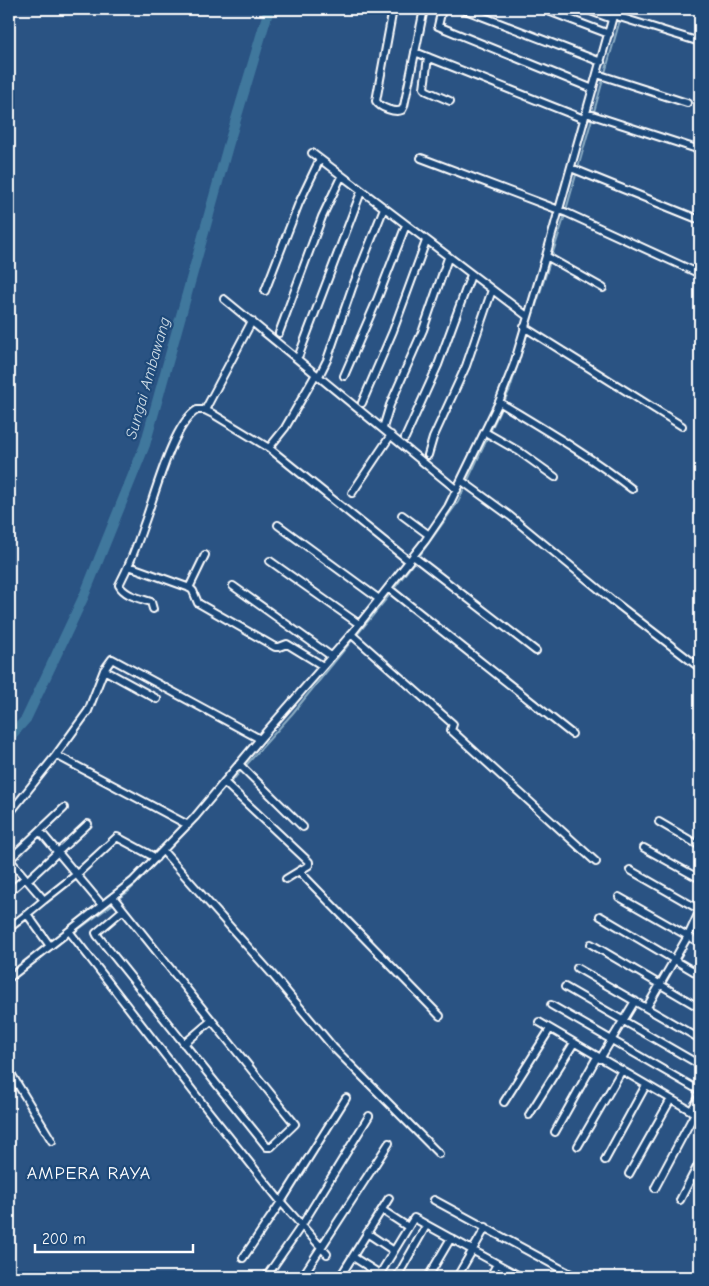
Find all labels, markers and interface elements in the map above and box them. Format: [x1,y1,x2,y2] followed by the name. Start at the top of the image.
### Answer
[122,315,174,441] water label: Sungai Ambawang
[27,1163,151,1184] district label: AMPERA RAYA
[35,1221,192,1253] scale bar
[42,1230,86,1248] text: 200 m

